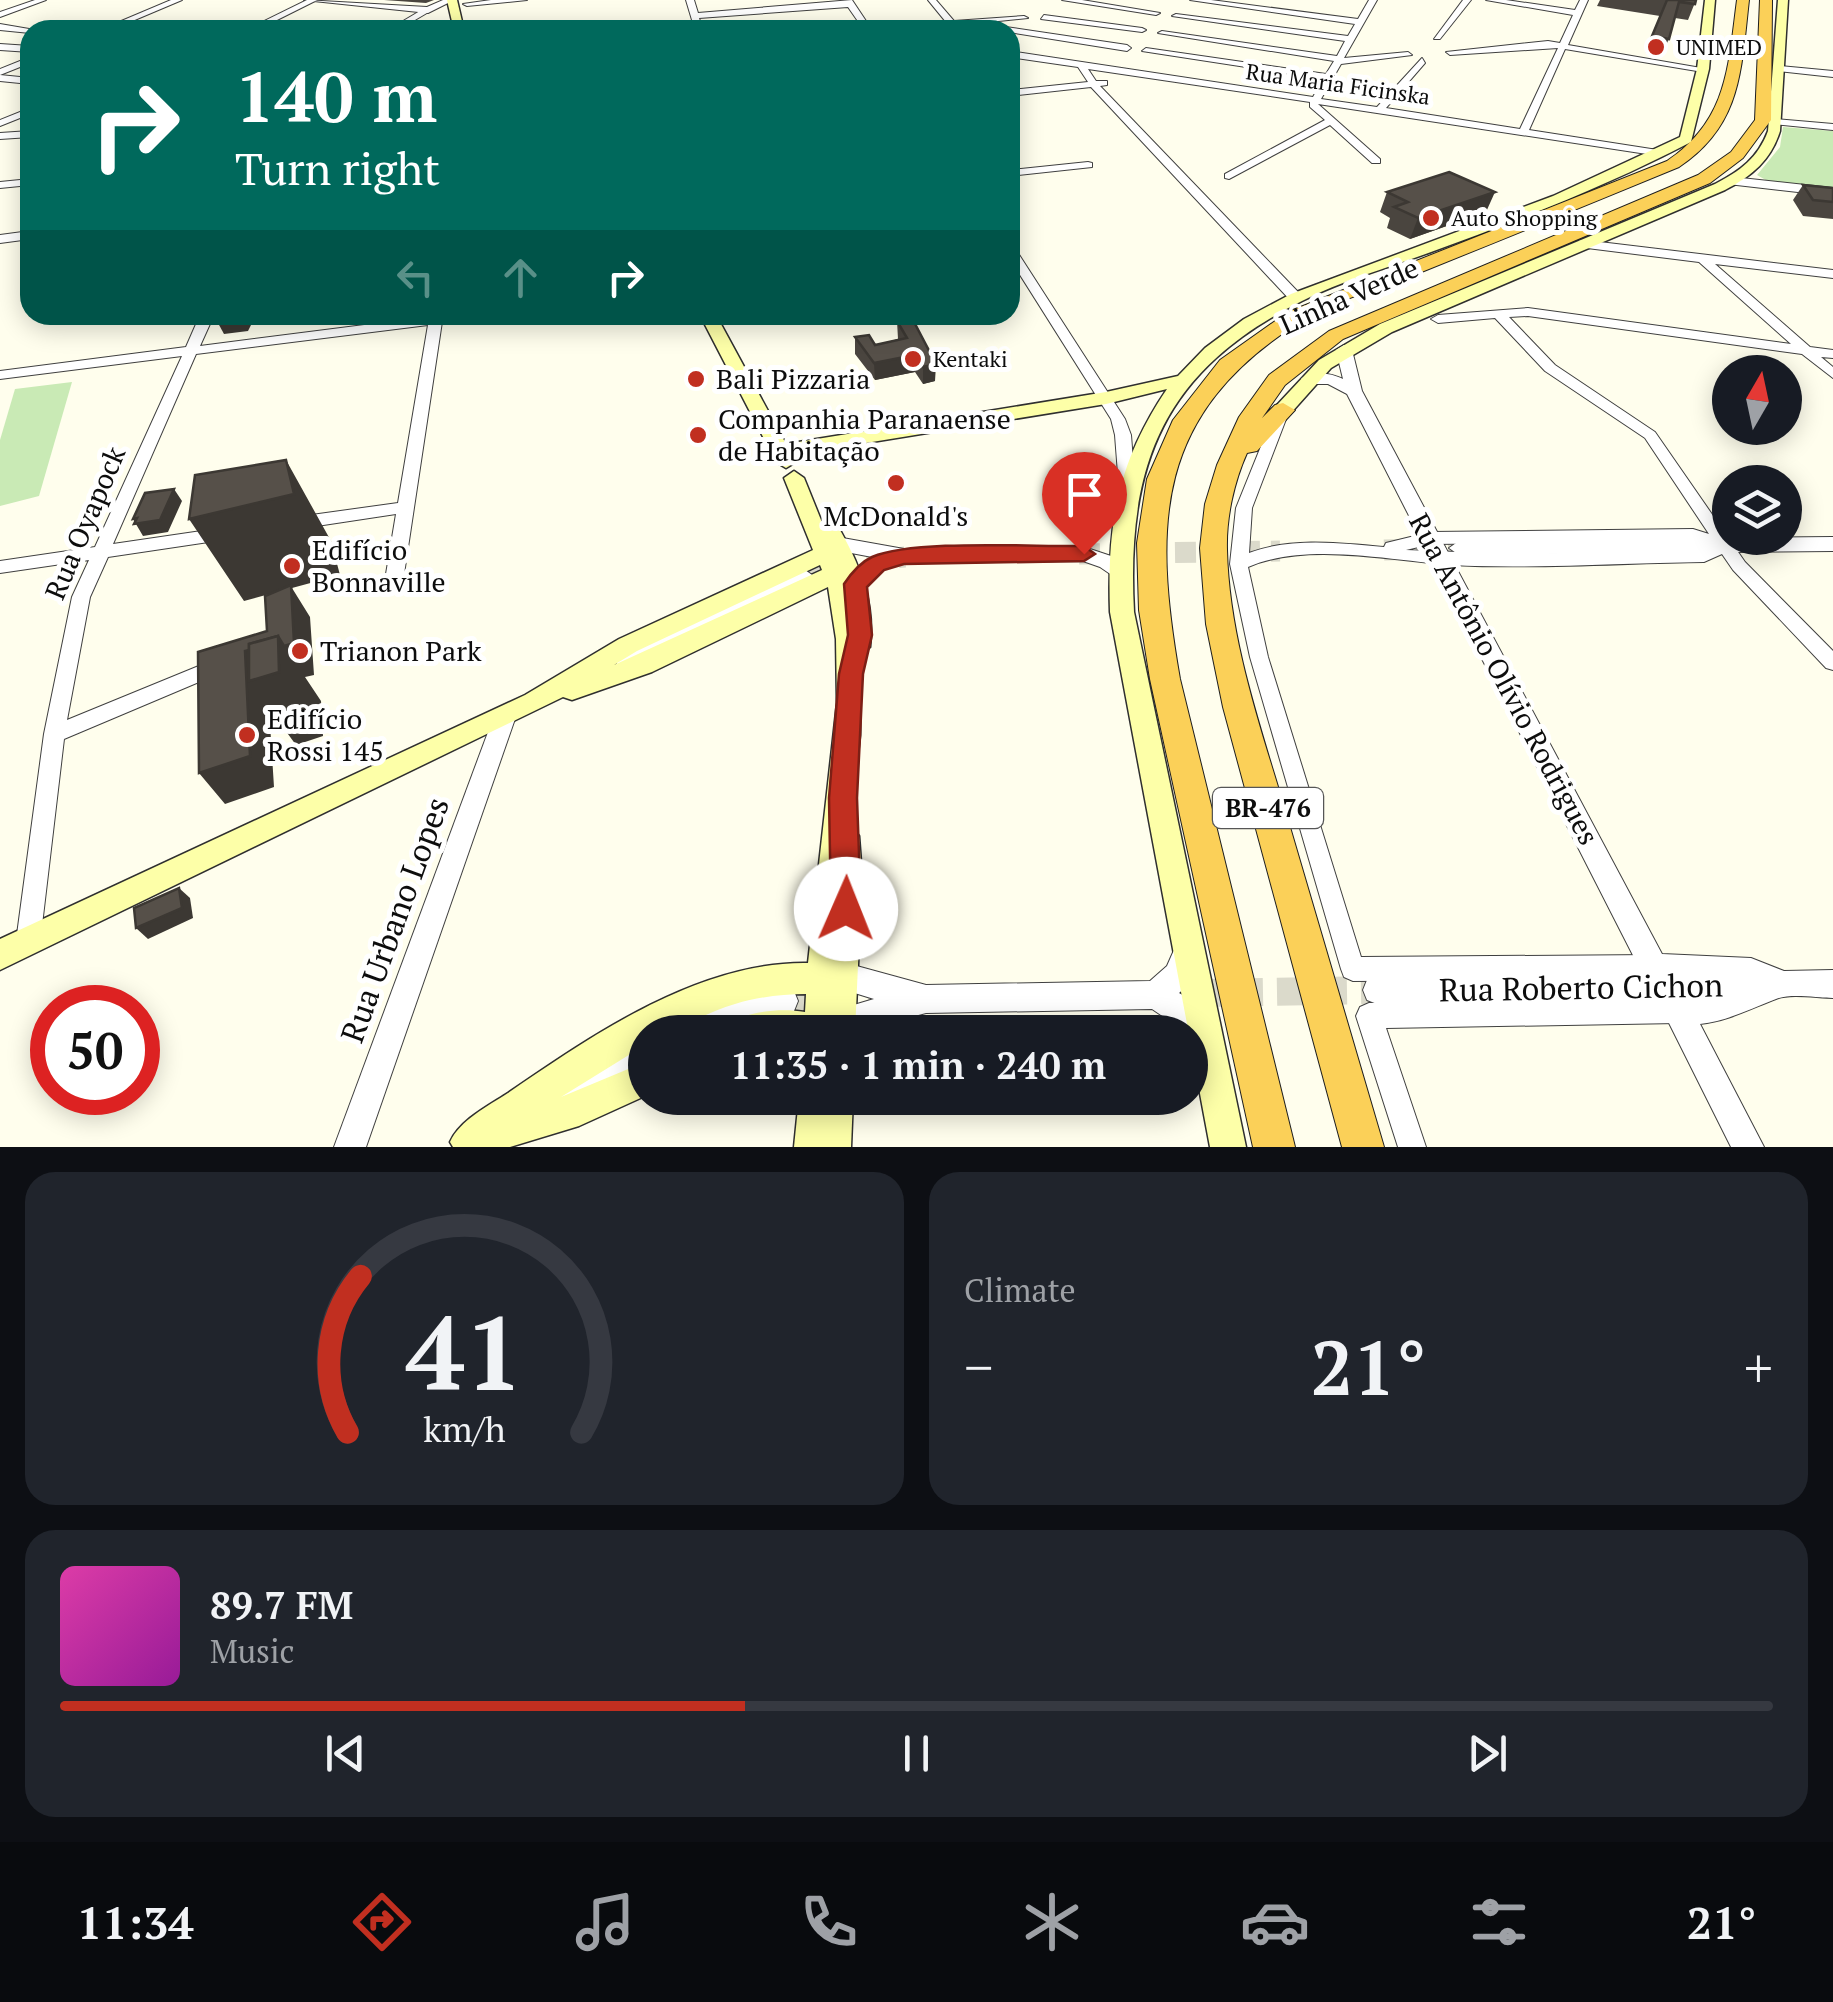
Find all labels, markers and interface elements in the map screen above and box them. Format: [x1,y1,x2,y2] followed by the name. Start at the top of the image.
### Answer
[1676,32,1762,61] place label: UNIMED
[1645,36,1667,58] marker: UNIMED
[235,49,437,142] text: 140 m
[1244,56,1432,111] street label: Rua Maria Ficinska
[70,60,200,190] icon: right
[235,138,440,198] text: Turn right
[1451,203,1598,232] place label: Auto Shopping
[1420,207,1442,229] marker: Auto Shopping
[1274,249,1424,343] street label: Linha Verde
[388,250,443,305] icon: left
[493,250,548,305] icon: ahead
[598,250,653,305] icon: right
[933,344,1008,373] place label: Kentaki
[902,348,924,370] marker: Kentaki
[1712,355,1802,445] north arrow
[1712,355,1802,555] map controls
[716,360,870,397] place label: Bali Pizzaria
[685,368,707,390] marker: Bali Pizzaria
[718,400,1011,469] place label: Companhia Paranaense de Habitação
[687,424,709,446] marker: Companhia Paranaense de Habitação
[36,440,134,605] street label: Rua Oyapock
[1042,452,1127,555] pin
[1712,465,1802,555] button: layers
[1057,467,1112,522] icon: arrive
[885,472,907,494] marker: McDonald's
[824,497,968,534] place label: McDonald's
[1401,507,1608,851] street label: Rua Antônio Olívio Rodrigues
[312,531,446,600] place label: Edifício Bonnaville
[281,555,303,577] marker: Edifício Bonnaville
[320,632,482,669] place label: Trianon Park
[289,640,311,662] marker: Trianon Park
[267,700,384,769] place label: Edifício Rossi 145
[236,724,258,746] marker: Edifício Rossi 145
[1213,788,1323,828] road number: BR-476
[330,791,458,1048] street label: Rua Urbano Lopes
[794,857,898,961] position arrow
[1439,964,1723,1010] street label: Rua Roberto Cichon
[30,985,160,1115] speed limit sign: 50
[730,1040,1106,1090] text: 11:35 · 1 min · 240 m
[964,1269,1076,1311] text: Climate
[406,1282,523,1420] text: 41
[1311,1317,1426,1416] text: 21°
[964,1330,993,1403] text: −
[1744,1330,1773,1403] text: +
[423,1405,506,1452] text: km/h
[210,1580,353,1630] text: 89.7 FM
[210,1630,295,1672] text: Music
[318,1726,373,1781] icon: previous
[889,1726,944,1781] icon: pause
[1460,1726,1515,1781] icon: next
[347,1887,417,1957] icon: directions
[570,1887,640,1957] icon: music
[794,1887,864,1957] icon: phone
[1017,1887,1087,1957] icon: climate
[1240,1887,1310,1957] icon: car
[1464,1887,1534,1957] icon: filters
[77,1892,194,1952] text: 11:34
[1687,1892,1756,1952] text: 21°

